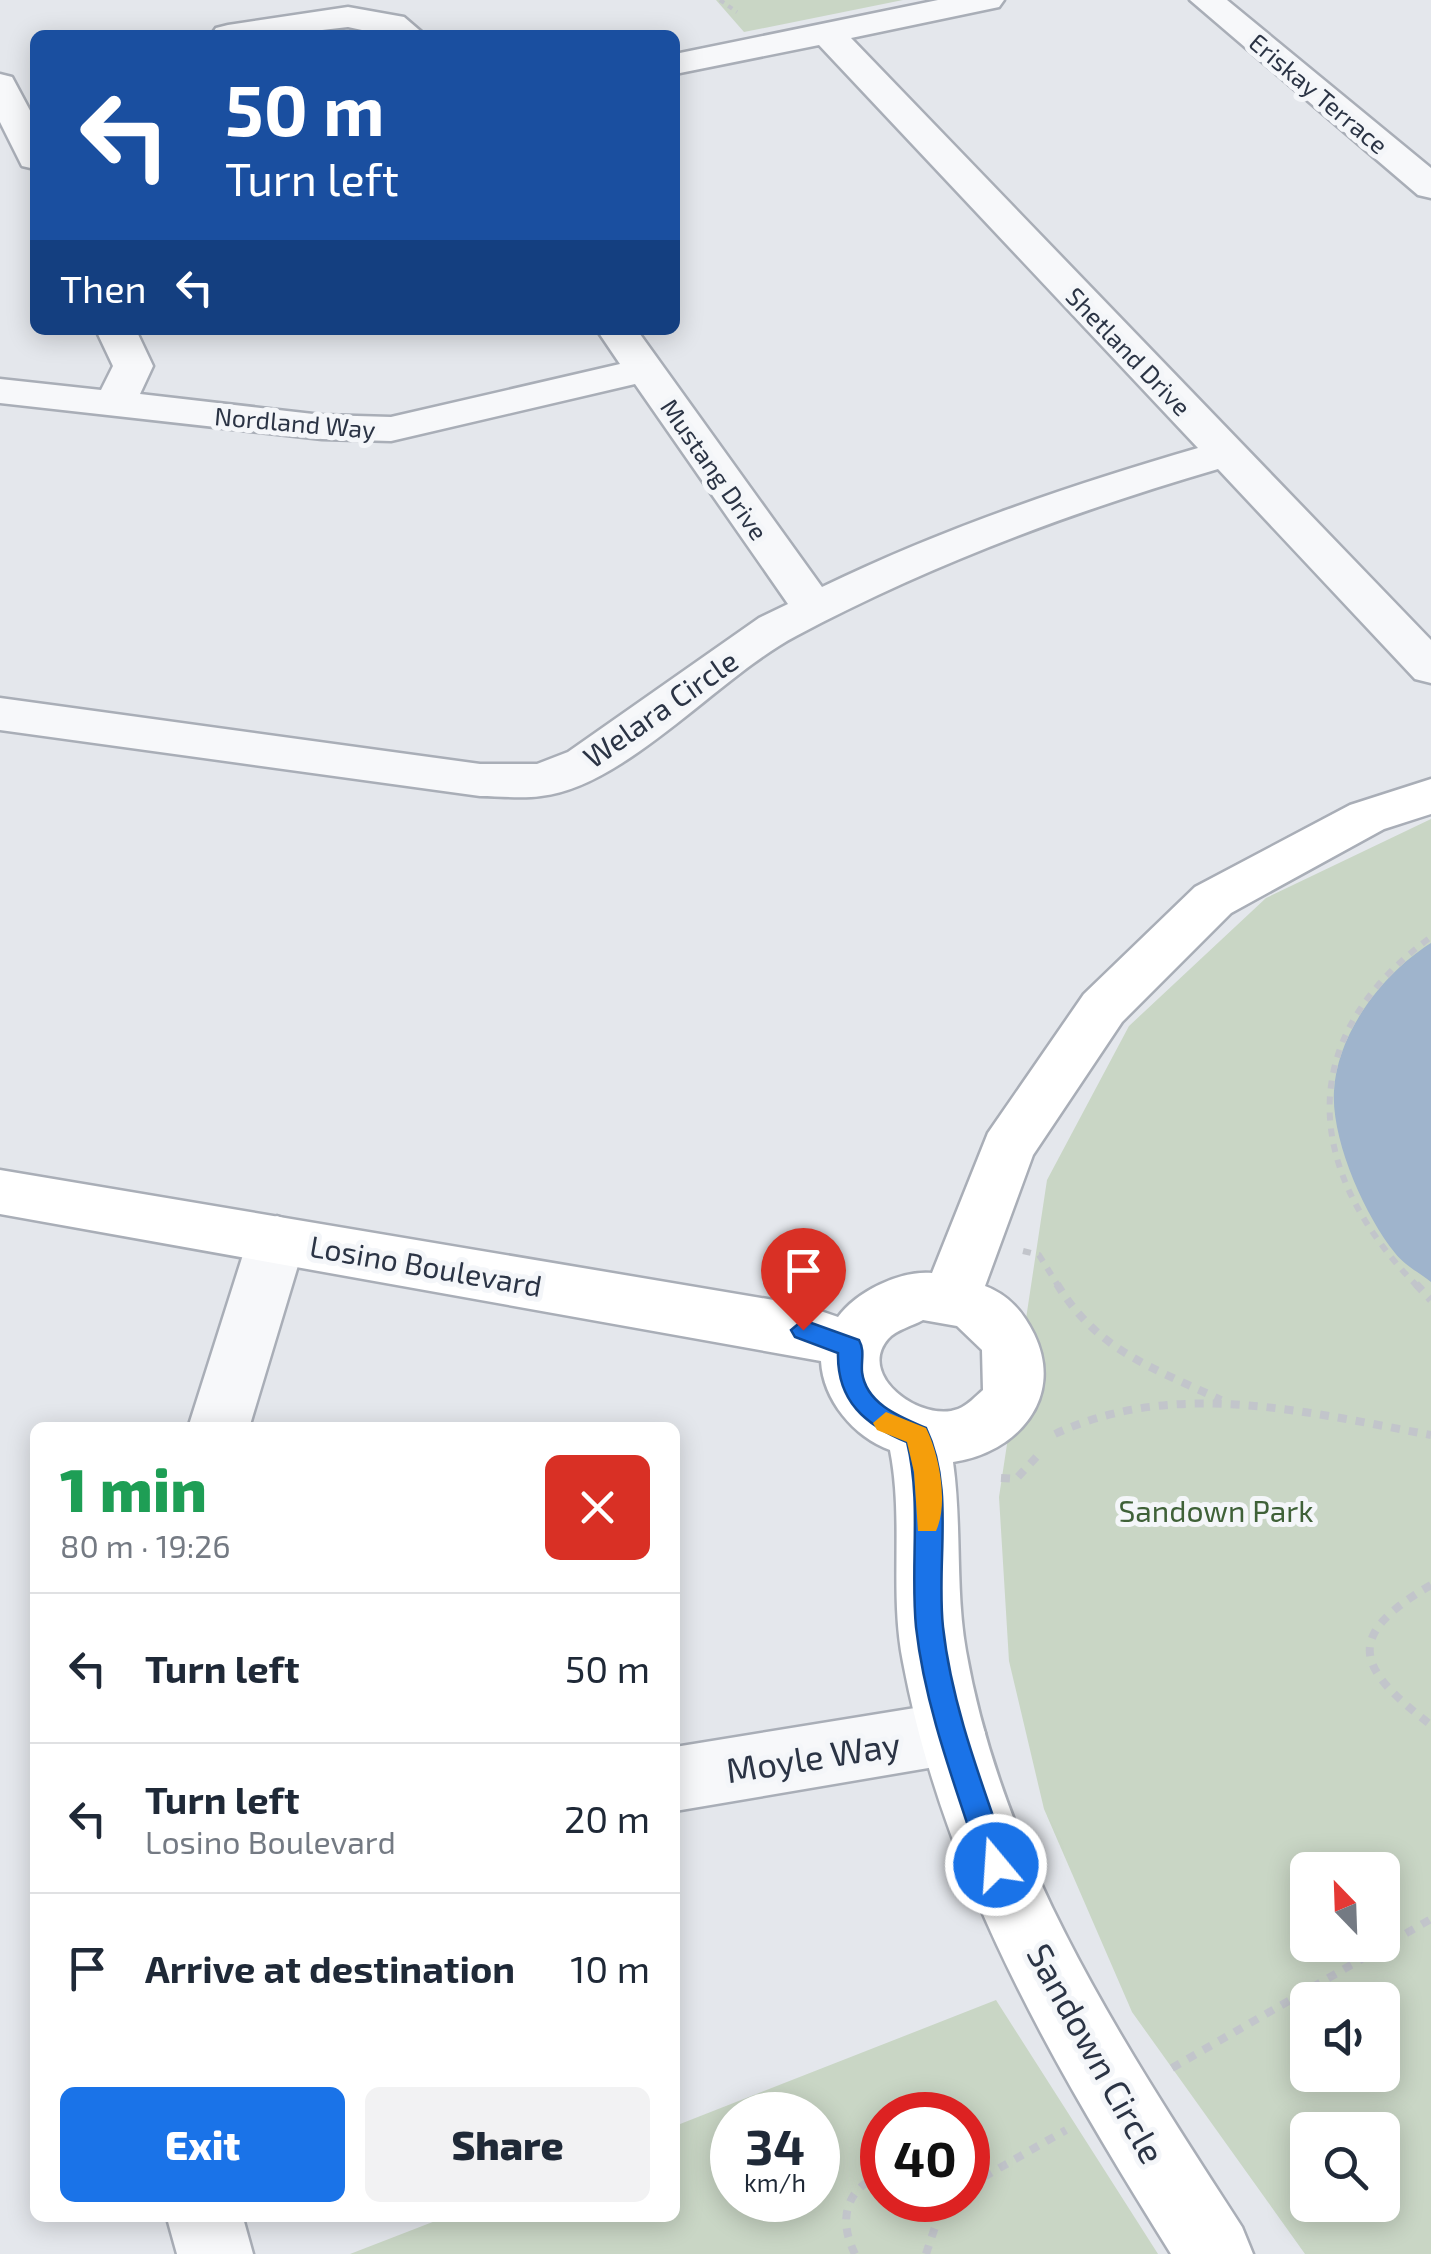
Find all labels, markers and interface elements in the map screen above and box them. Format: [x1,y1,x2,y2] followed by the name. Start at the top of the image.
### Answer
[1244,26,1394,160] street label: Eriskay Terrace
[225,66,385,150] text: 50 m
[60,70,190,200] icon: left
[225,151,399,205] text: Turn left
[167,260,222,315] icon: left
[60,265,147,311] text: Then
[1060,281,1198,421] street label: Shetland Drive
[655,393,775,545] street label: Mustang Drive
[213,400,377,444] street label: Nordland Way
[576,642,744,774] street label: Welara Circle
[307,1227,545,1303] street label: Losino Boulevard
[761,1228,846,1331] pin
[776,1243,831,1298] icon: arrive
[60,1452,207,1524] text: 1 min
[545,1455,650,1560] button: close
[1118,1492,1314,1528] park label: Sandown Park
[60,1526,231,1564] text: 80 m · 19:26
[60,1641,115,1696] icon: left
[145,1645,300,1691] text: Turn left
[565,1645,650,1691] text: 50 m
[723,1721,903,1791] street label: Moyle Way
[145,1776,300,1822] text: Turn left
[60,1791,115,1846] icon: left
[564,1795,650,1841] text: 20 m
[944,1813,1048,1917] position arrow
[145,1822,396,1860] text: Losino Boulevard
[1290,1852,1400,1962] north arrow
[1290,1852,1400,2222] map controls
[1019,1936,1175,2170] street label: Sandown Circle
[60,1941,115,1996] icon: arrive
[145,1945,515,1991] text: Arrive at destination
[570,1945,650,1991] text: 10 m
[1290,1982,1400,2092] button: sound
[60,2087,345,2202] button: Exit
[365,2087,650,2202] button: Share
[860,2092,990,2222] speed limit sign: 40
[1290,2112,1400,2222] button: search
[745,2115,805,2175] text: 34
[744,2167,806,2197] text: km/h

